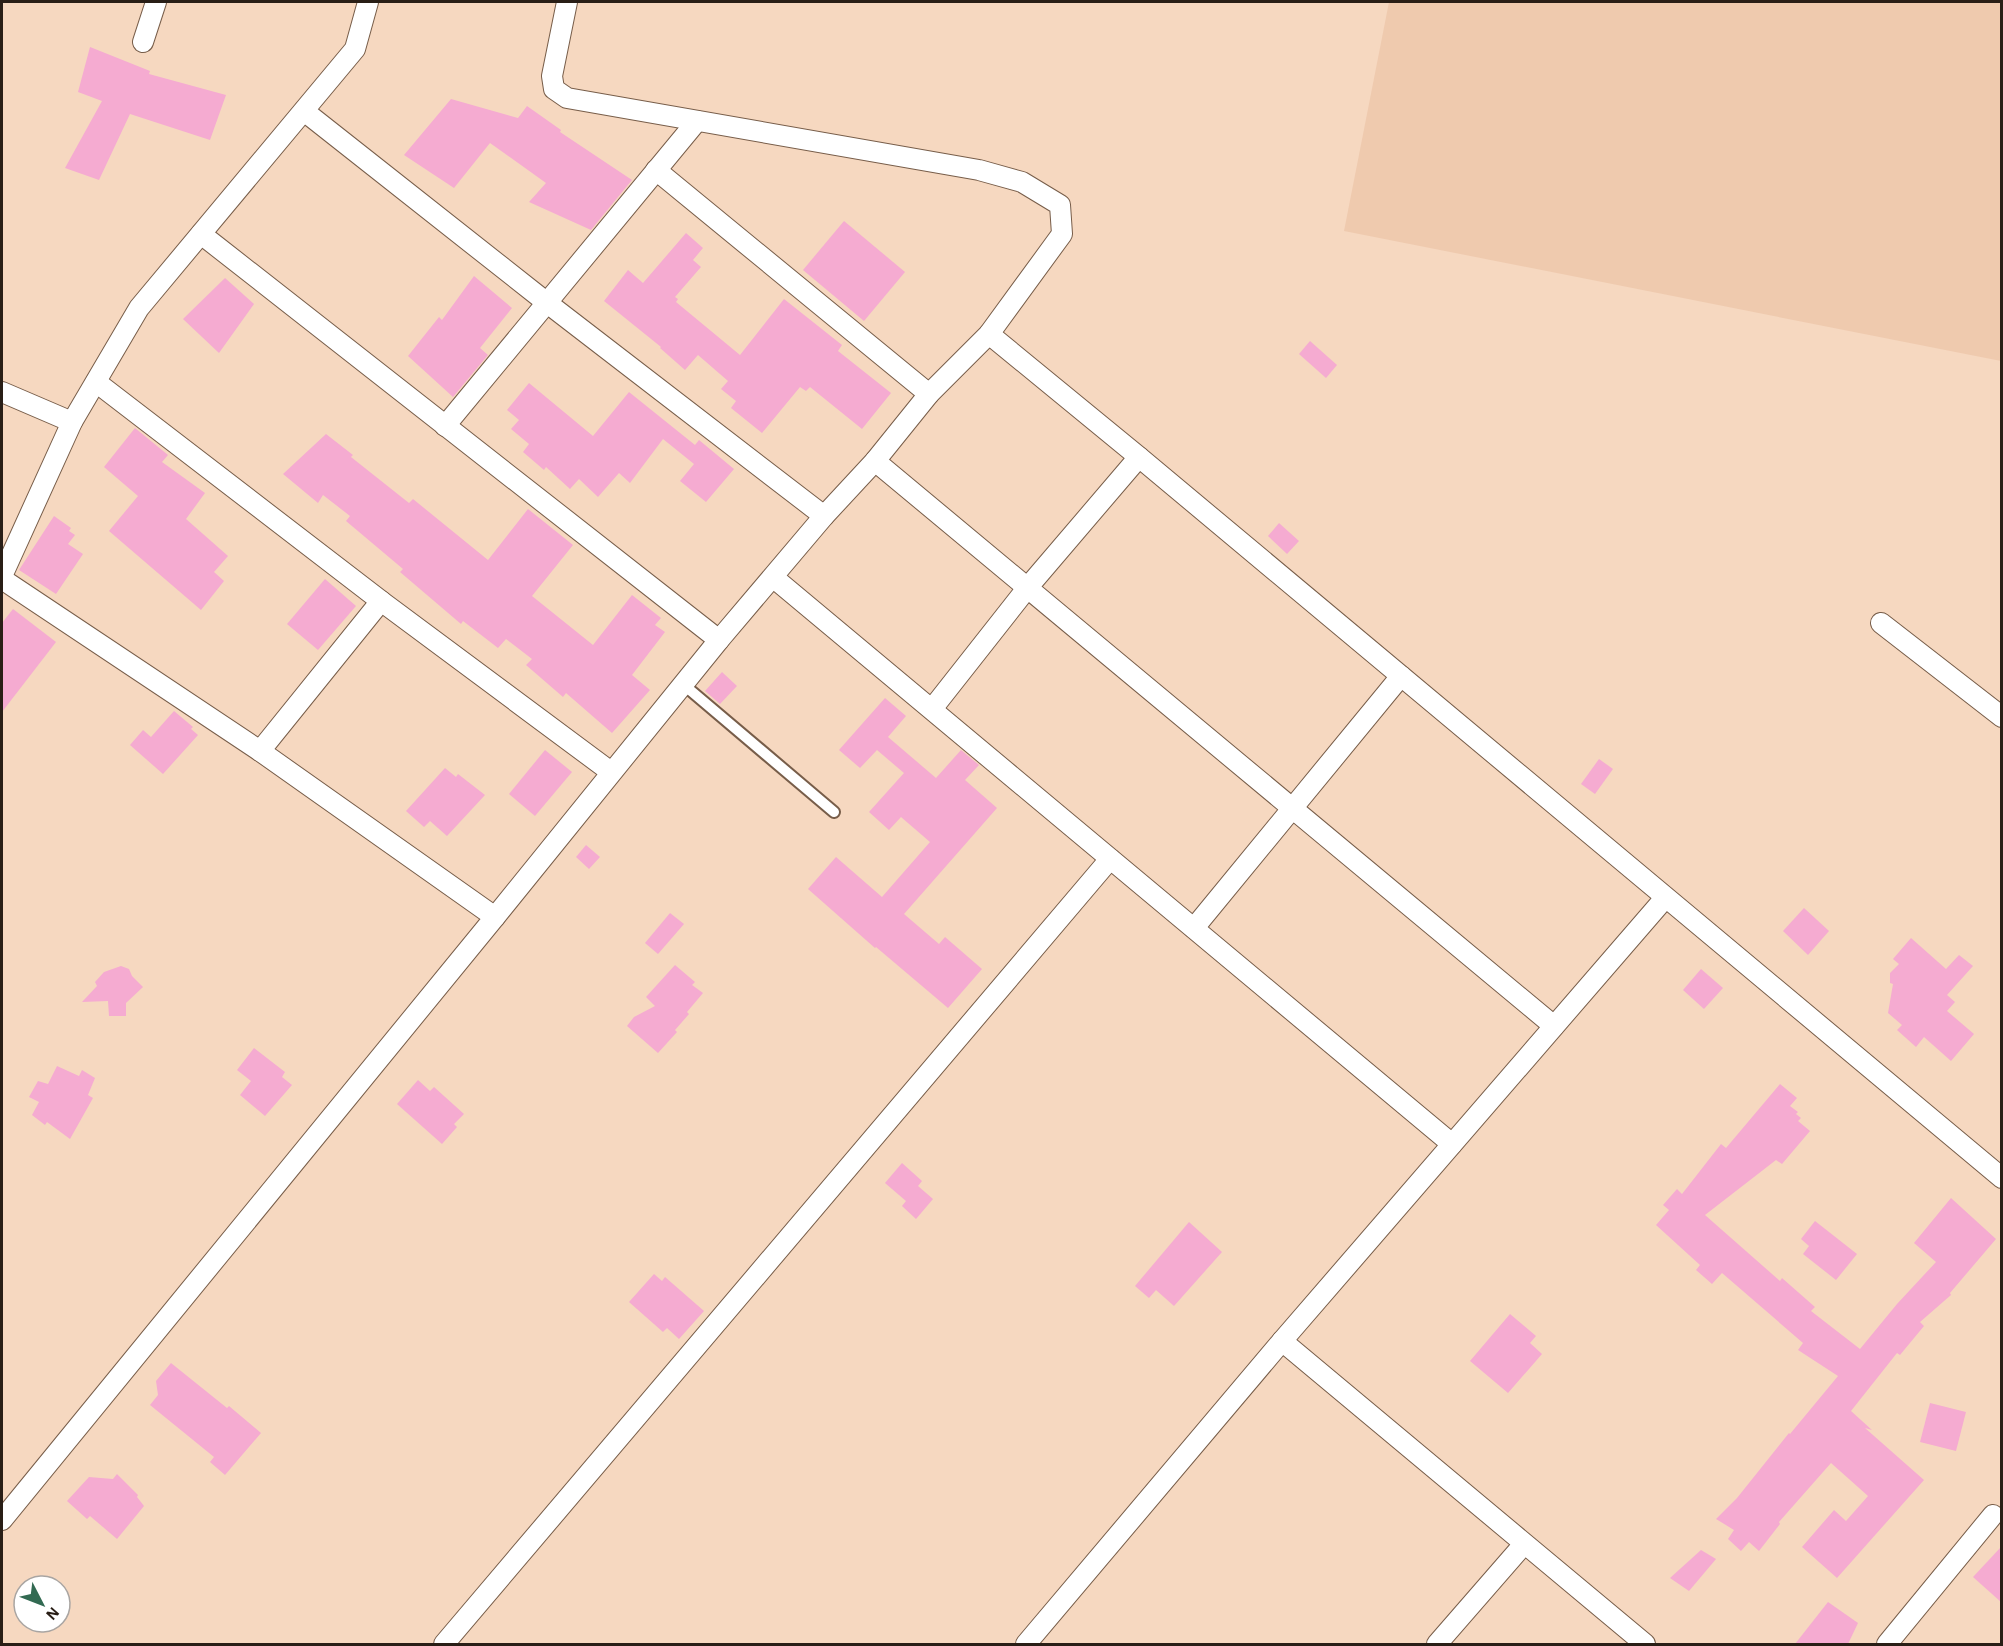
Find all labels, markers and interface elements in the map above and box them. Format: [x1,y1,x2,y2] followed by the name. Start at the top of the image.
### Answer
[12,1574,72,1634] north arrow
[43,1604,62,1623] text: N

